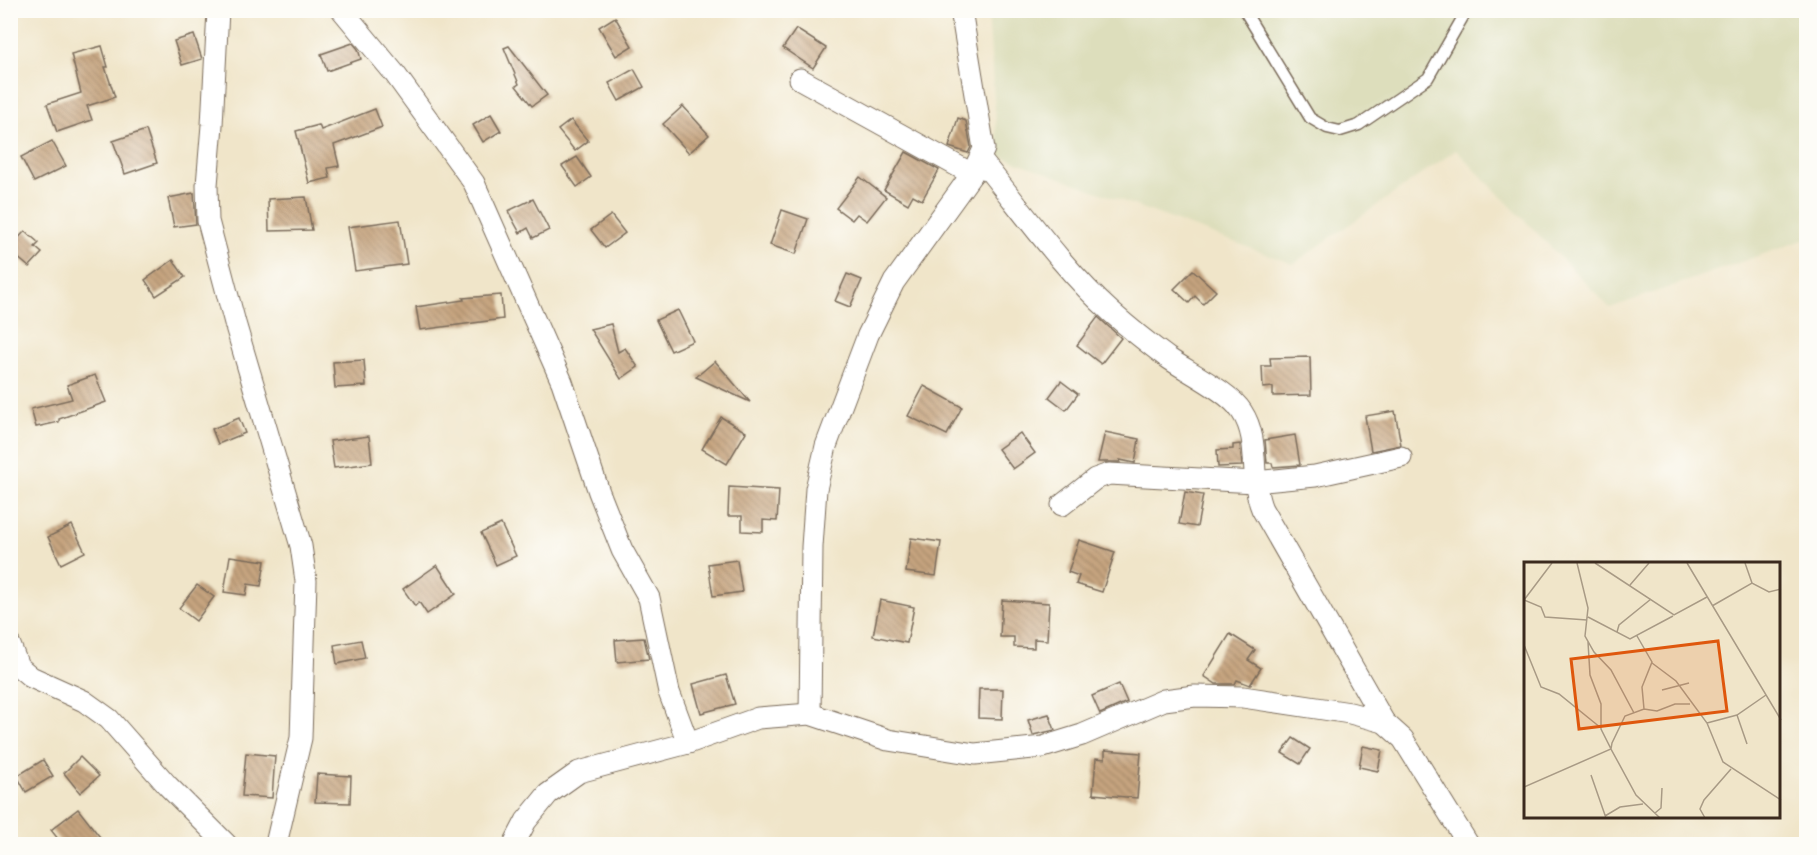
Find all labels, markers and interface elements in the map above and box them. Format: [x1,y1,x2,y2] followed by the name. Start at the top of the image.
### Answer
[1524,562,1781,819] inset map

